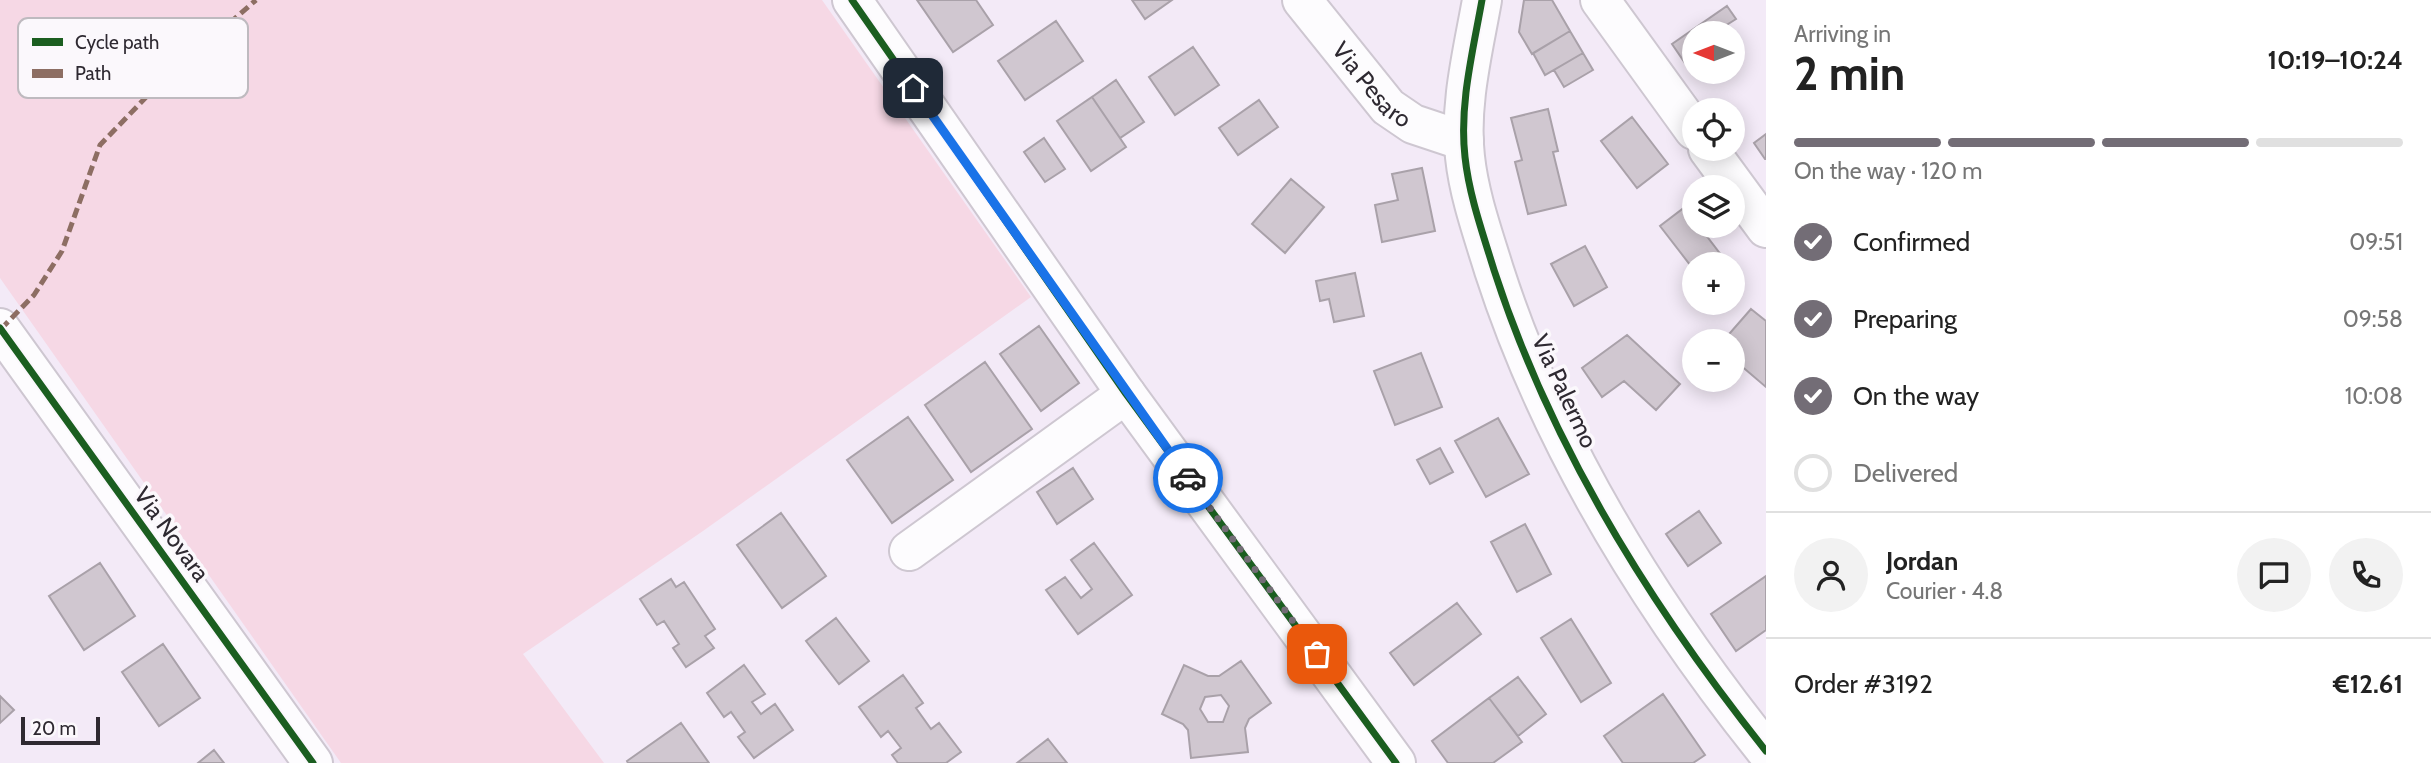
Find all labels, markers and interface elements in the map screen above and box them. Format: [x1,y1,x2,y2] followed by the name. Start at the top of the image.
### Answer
[18,18,248,98] legend
[1794,20,1891,48] text: Arriving in
[1682,21,1745,84] north arrow
[1682,21,1745,392] map controls
[75,31,159,54] text: Cycle path
[1327,36,1417,133] street label: Via Pesaro
[2267,44,2403,76] text: 10:19–10:24
[1794,46,1905,102] text: 2 min
[883,58,943,118] pin
[75,62,111,85] text: Path
[894,69,932,107] icon: home
[1682,98,1745,161] button: locate
[1794,157,1982,185] text: On the way · 120 m
[1682,175,1745,238] button: layers
[1794,223,1832,261] icon: check
[1853,226,1970,258] text: Confirmed
[2349,228,2403,256] text: 09:51
[1682,252,1745,315] button: +
[1794,300,1832,338] icon: check
[1853,303,1957,335] text: Preparing
[2343,305,2403,333] text: 09:58
[1526,329,1604,453] street label: Via Palermo
[1682,329,1745,392] button: −
[1794,377,1832,415] icon: check
[1853,380,1979,412] text: On the way
[2345,382,2403,410] text: 10:08
[1153,443,1223,513] courier
[1853,457,1958,489] text: Delivered
[1169,459,1207,497] icon: car
[128,481,216,587] street label: Via Novara
[1794,538,1868,612] button: person
[2237,538,2311,612] button: chat
[2329,538,2403,612] button: phone
[1886,545,1958,577] text: Jordan
[1886,577,2003,605] text: Courier · 4.8
[1287,624,1347,684] pin
[1298,635,1336,673] icon: bag
[1794,668,1933,700] text: Order #3192
[2333,668,2403,700] text: €12.61
[21,714,100,746] scale bar
[32,717,76,740] text: 20 m

